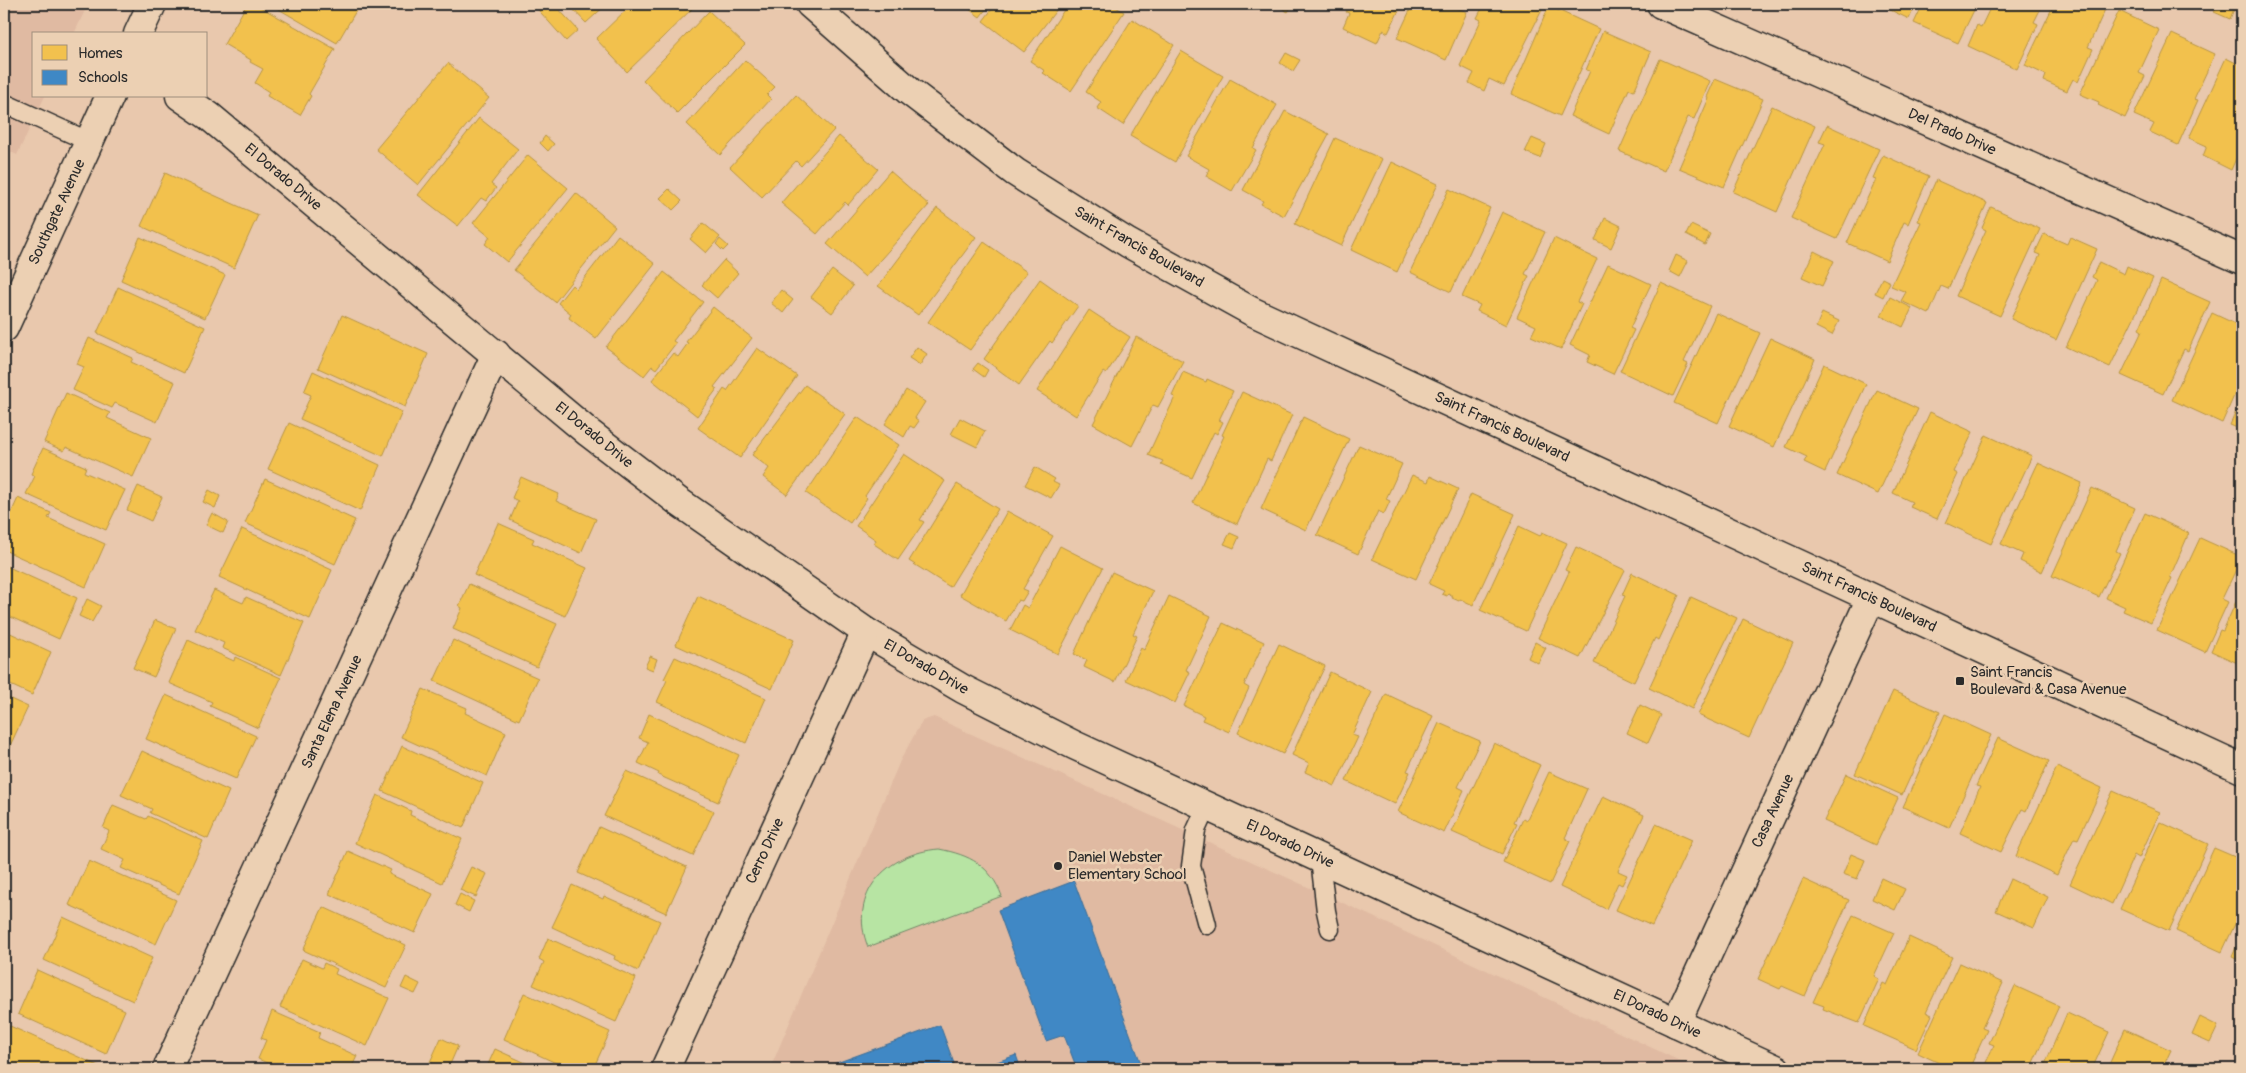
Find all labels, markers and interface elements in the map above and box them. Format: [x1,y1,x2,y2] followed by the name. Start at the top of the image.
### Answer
[32,32,208,98] legend
[78,44,123,63] text: Homes
[78,68,128,87] text: Schools
[1905,104,1999,160] street label: Del Prado Drive
[241,139,326,215] street label: El Dorado Drive
[24,156,90,268] street label: Southgate Avenue
[1071,202,1207,292] street label: Saint Francis Boulevard
[1431,387,1573,467] street label: Saint Francis Boulevard
[551,398,637,473] street label: El Dorado Drive
[1798,557,1940,637] street label: Saint Francis Boulevard
[880,635,972,699] street label: El Dorado Drive
[297,652,367,772] street label: Santa Elena Avenue
[1970,663,2127,699] place label: Saint Francis Boulevard & Casa Avenue
[1954,675,1966,687] marker: Saint Francis Boulevard & Casa Avenue
[1748,771,1799,851] street label: Casa Avenue
[742,815,789,887] street label: Cerro Drive
[1243,815,1338,873] street label: El Dorado Drive
[1068,848,1187,884] place label: Daniel Webster Elementary School
[1052,860,1064,872] marker: Daniel Webster Elementary School
[1610,985,1705,1043] street label: El Dorado Drive

